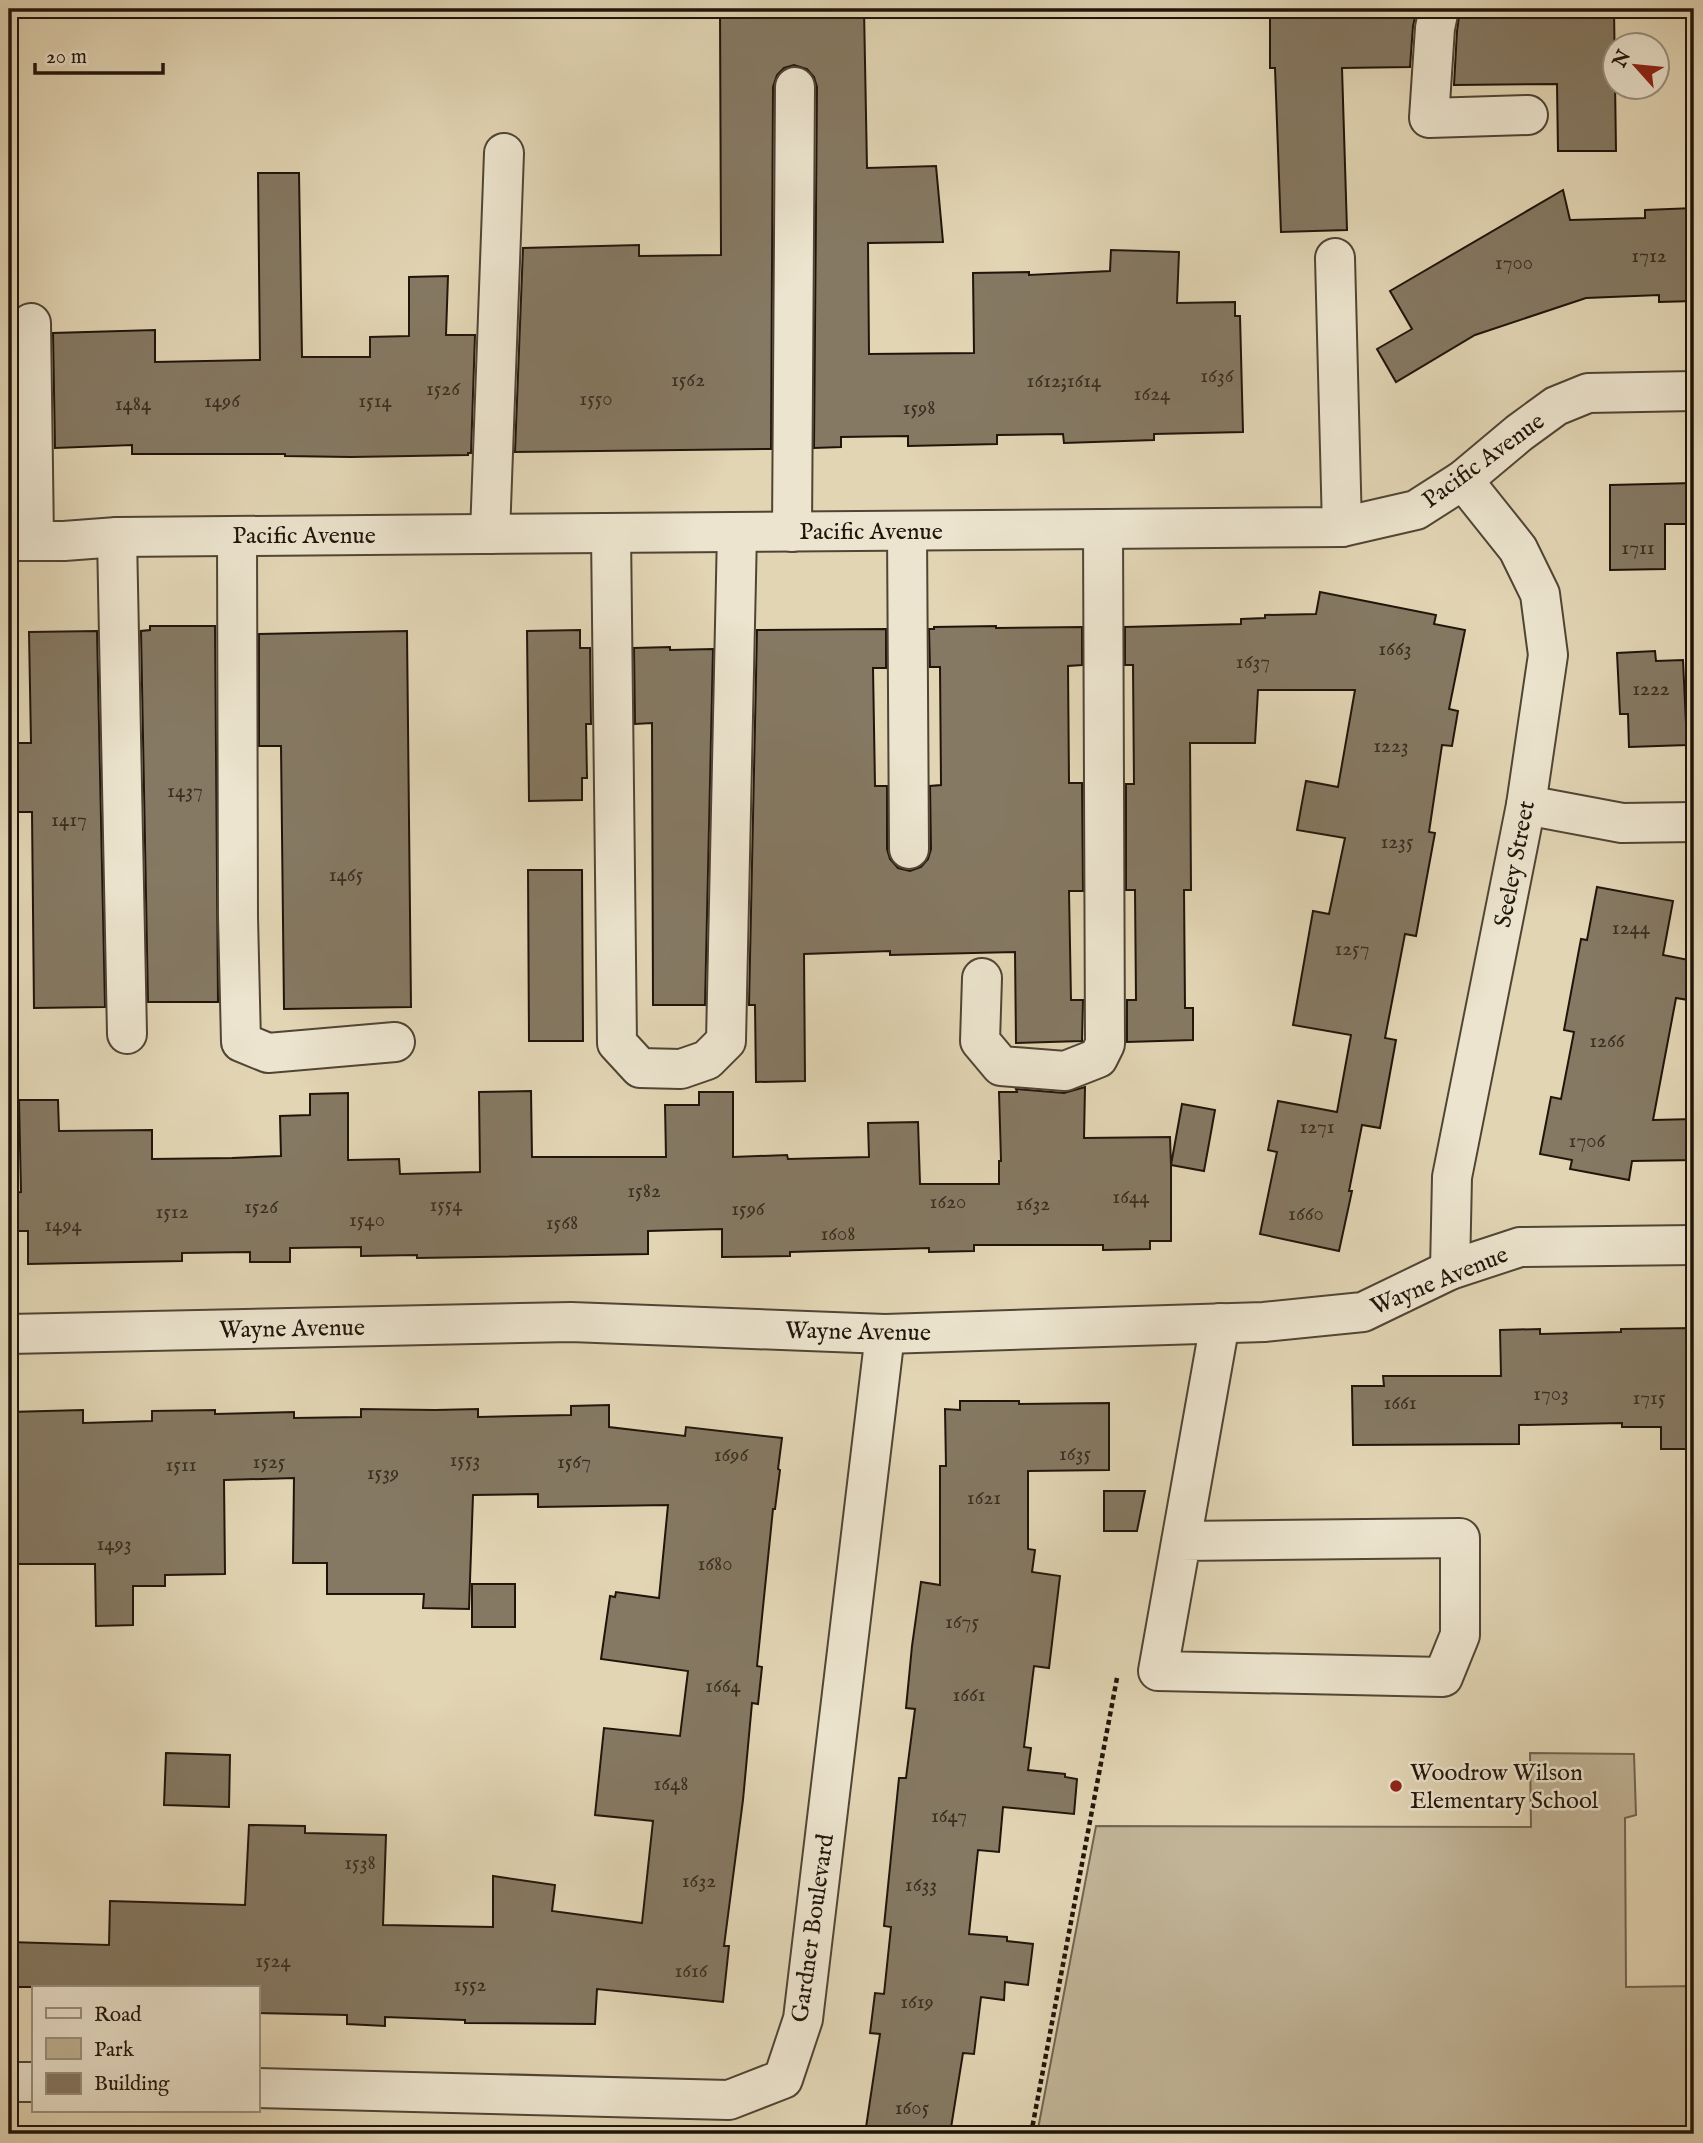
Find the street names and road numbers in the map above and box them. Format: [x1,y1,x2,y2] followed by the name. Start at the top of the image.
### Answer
[1417,406,1551,516] street label: Pacific Avenue
[799,517,943,548] street label: Pacific Avenue
[232,521,376,552] street label: Pacific Avenue
[1488,798,1543,930] street label: Seeley Street
[1366,1240,1513,1323] street label: Wayne Avenue
[219,1313,365,1346] street label: Wayne Avenue
[785,1316,931,1349] street label: Wayne Avenue
[785,1832,842,2025] street label: Gardner Boulevard

